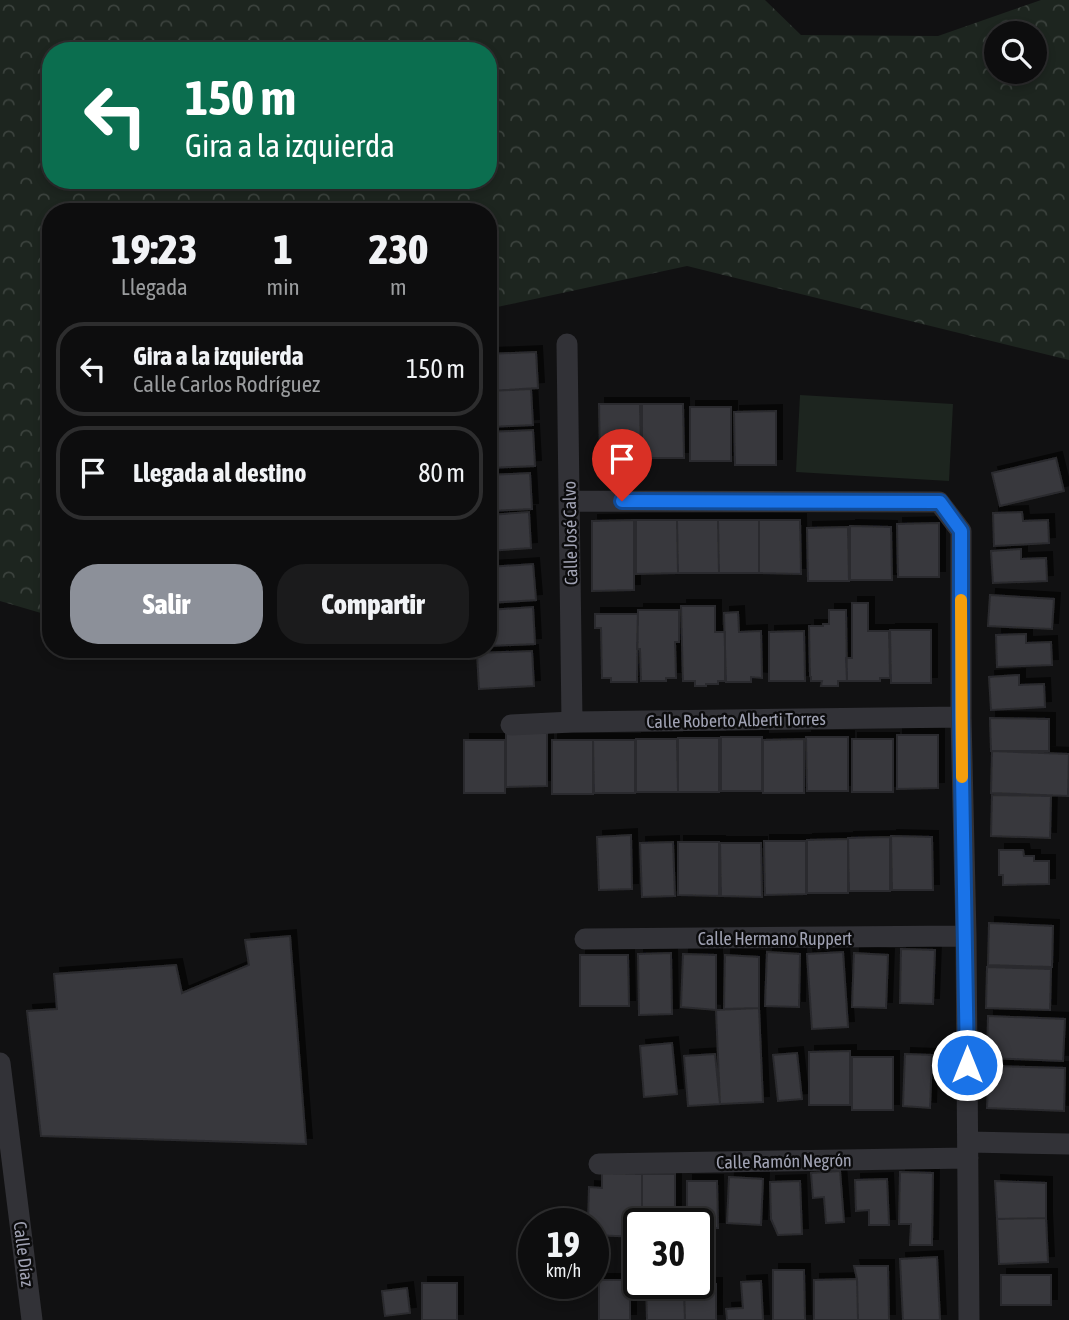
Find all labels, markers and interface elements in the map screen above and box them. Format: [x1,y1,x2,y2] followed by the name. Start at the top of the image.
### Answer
[984,21,1047,84] map controls
[984,21,1047,84] button: search
[185,69,296,125] text: 150 m
[70,70,161,161] icon: left
[185,127,395,164] text: Gira a la izquierda
[111,225,198,273] text: 19:23
[273,225,293,273] text: 1
[369,225,428,273] text: 230
[121,274,188,300] text: Llegada
[267,274,300,300] text: min
[390,274,407,300] text: m
[133,341,304,371] text: Gira a la izquierda
[74,350,112,388] icon: left
[406,354,465,384] text: 150 m
[133,371,320,397] text: Calle Carlos Rodríguez
[592,429,652,501] pin
[603,440,641,478] icon: arrive
[74,454,112,492] icon: arrive
[133,458,306,488] text: Llegada al destino
[418,458,465,488] text: 80 m
[559,481,581,585] street label: Calle José Calvo
[70,564,263,644] button: Salir
[277,564,469,644] button: Compartir
[646,708,826,732] street label: Calle Roberto Alberti Torres
[698,928,852,949] street label: Calle Hermano Ruppert
[930,1028,1004,1102] position arrow
[716,1149,852,1173] street label: Calle Ramón Negrón
[623,1208,714,1299] speed limit sign: 30
[10,1220,38,1288] street label: Calle Díaz
[547,1224,580,1264] text: 19
[546,1260,581,1281] text: km/h

